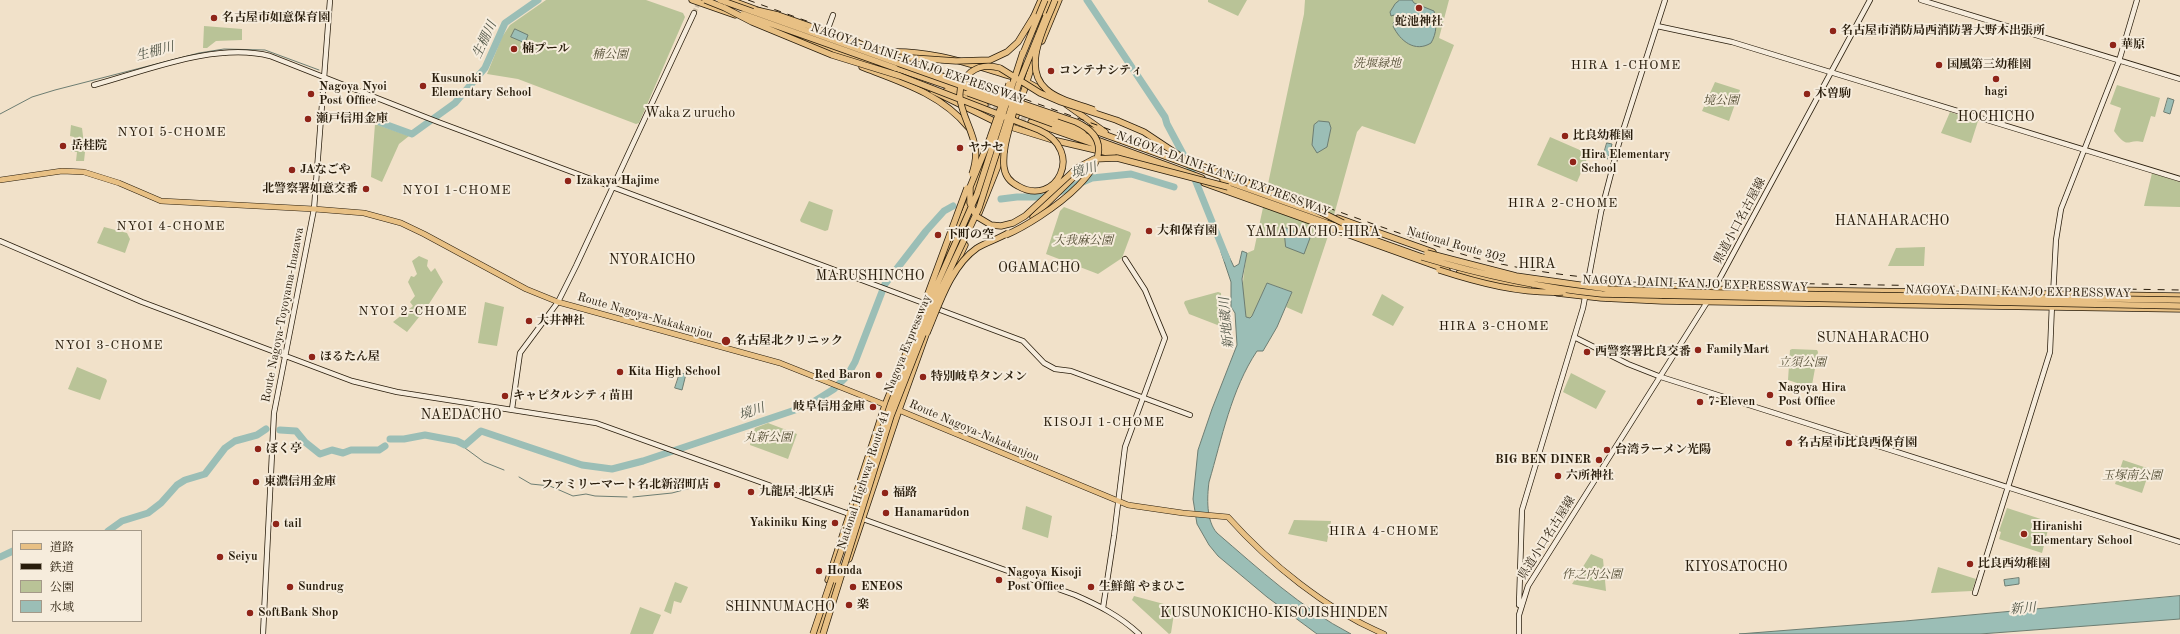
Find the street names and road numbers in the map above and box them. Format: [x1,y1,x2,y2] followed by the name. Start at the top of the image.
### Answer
[809,20,1027,108] street label: NAGOYA-DAINI-KANJO EXPRESSWAY
[1114,129,1332,219] street label: NAGOYA-DAINI-KANJO EXPRESSWAY
[1711,175,1769,267] street label: 県道小口名古屋線
[1405,224,1507,266] street label: National Route 302
[259,226,307,404] street label: Route Nagoya-Toyoyama-Inazawa
[1582,273,1808,295] street label: NAGOYA-DAINI-KANJO EXPRESSWAY
[1905,283,2131,301] street label: NAGOYA-DAINI-KANJO EXPRESSWAY
[576,290,714,342] street label: Route Nagoya-Nakakanjou
[882,292,934,396] street label: Nagoya Expressway
[907,397,1041,465] street label: Route Nagoya-Nakakanjou
[835,409,893,551] street label: National Highway Route 41
[1515,493,1579,583] street label: 県道小口名古屋線

